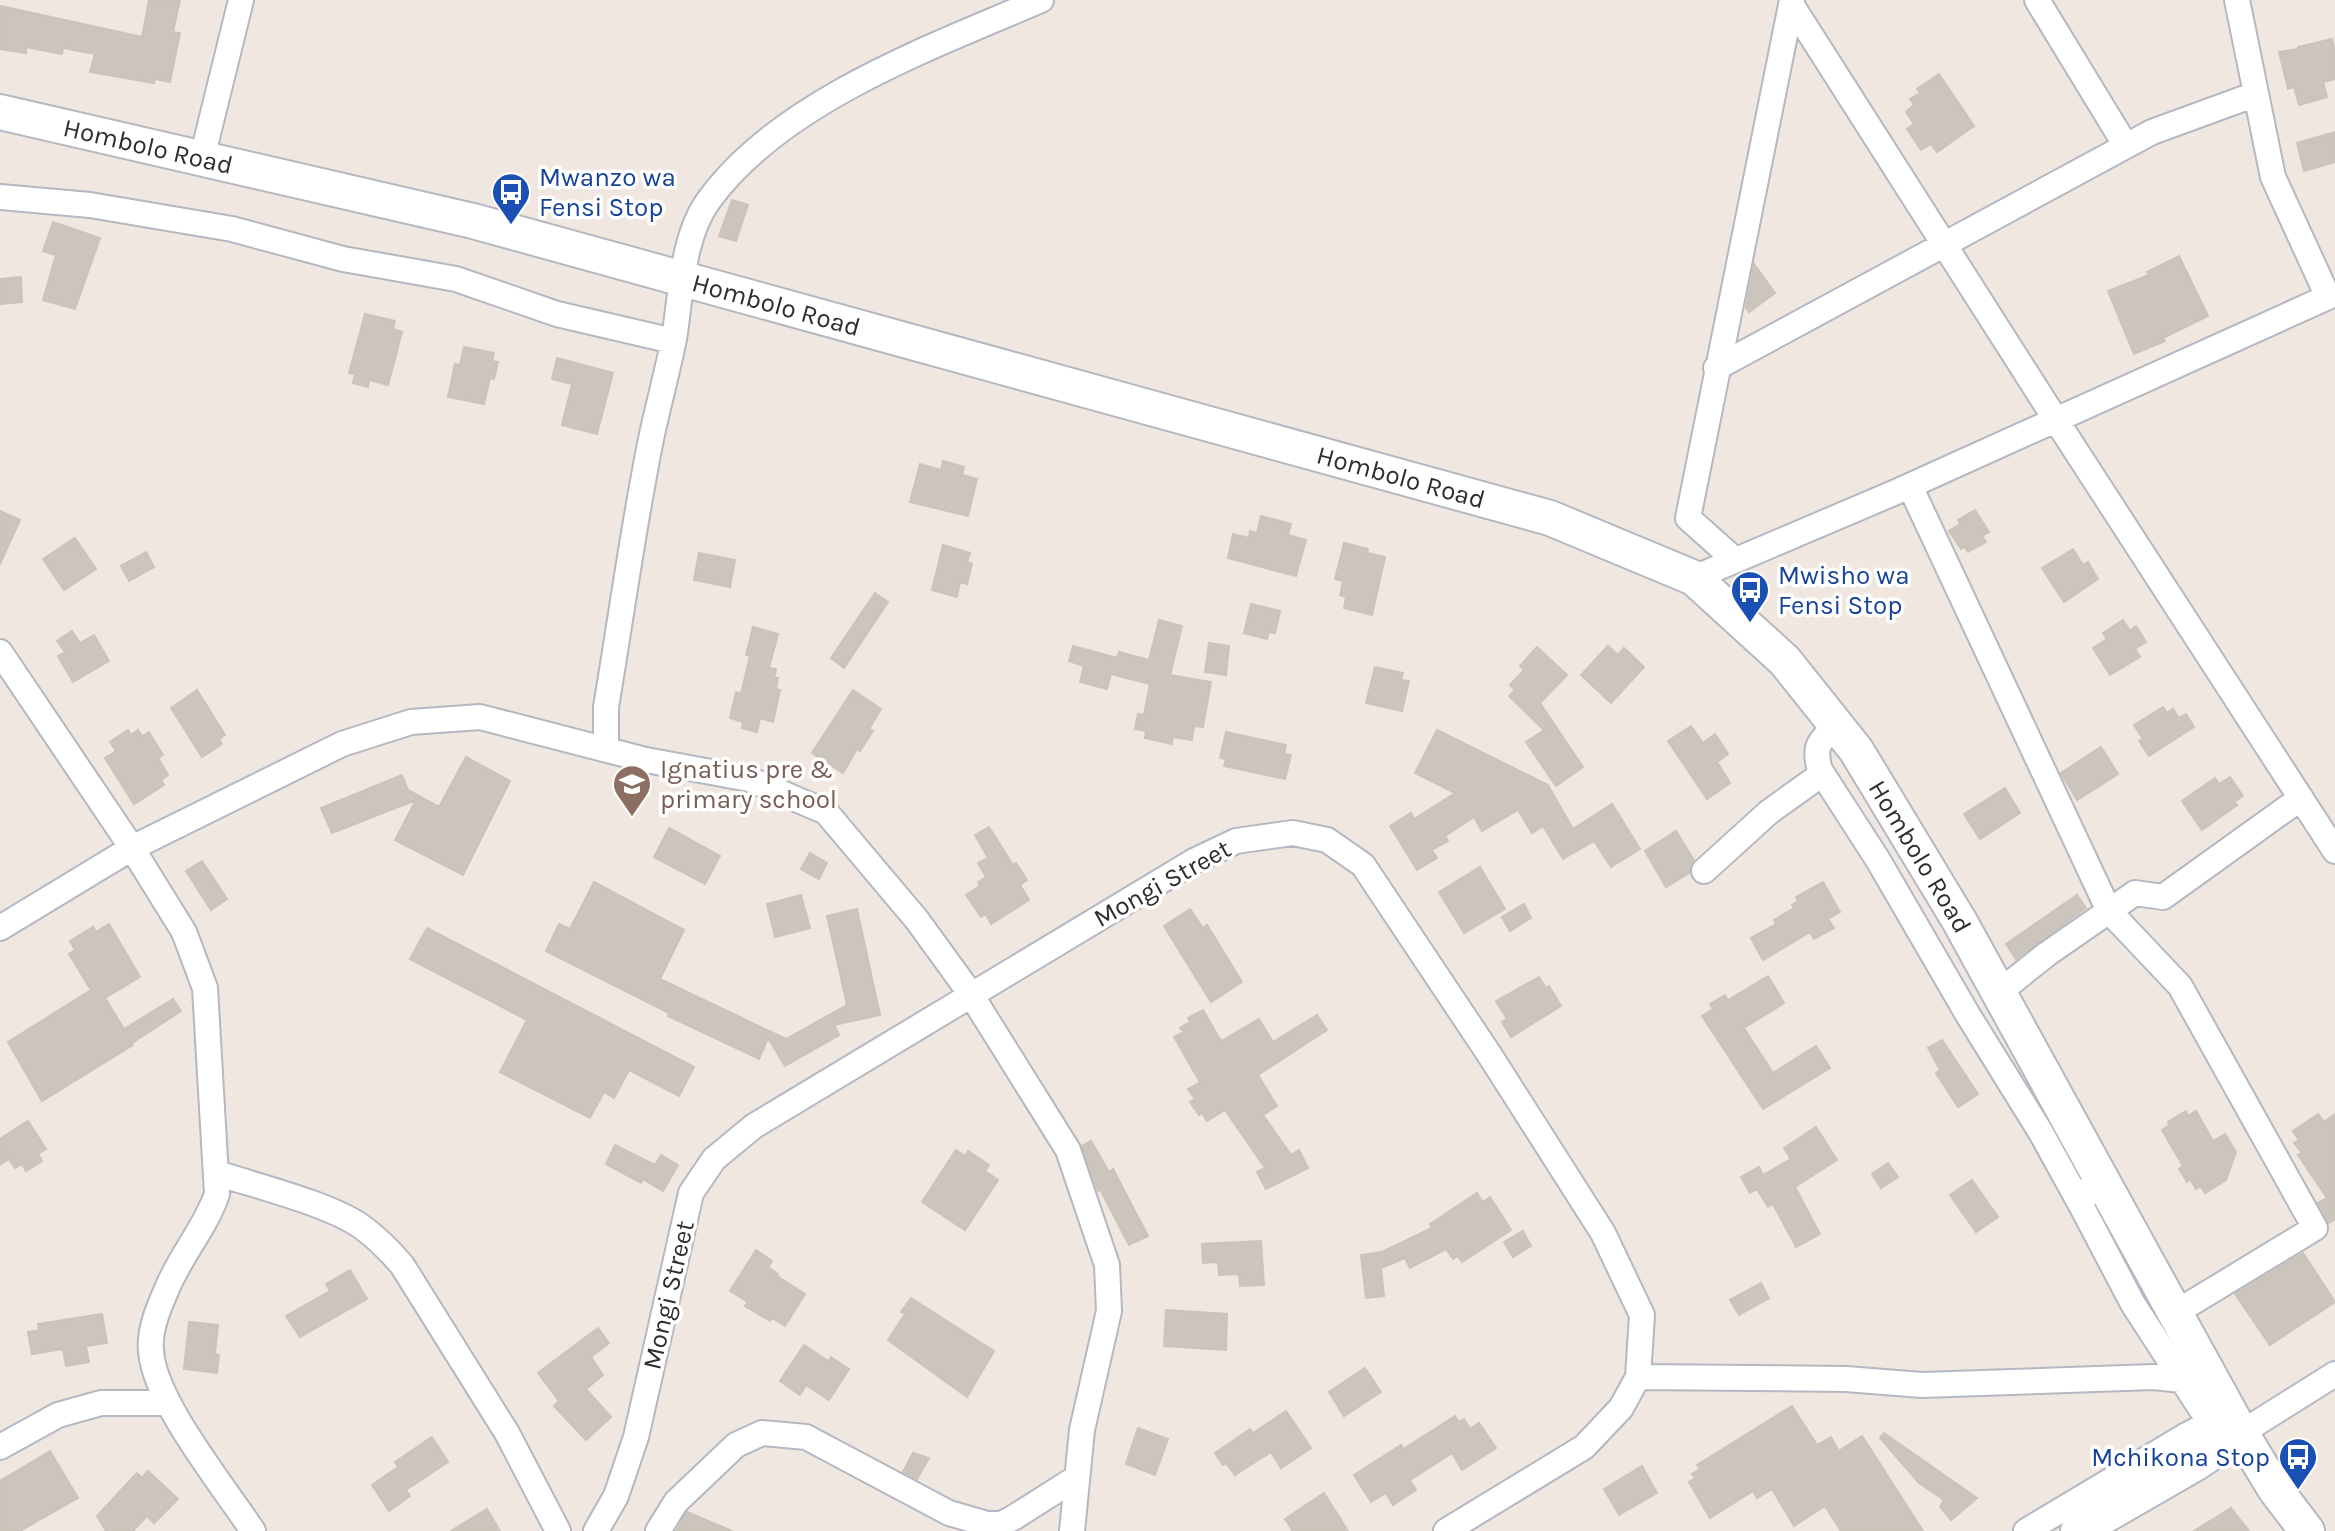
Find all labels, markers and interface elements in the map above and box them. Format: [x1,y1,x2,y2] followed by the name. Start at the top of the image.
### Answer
[60,112,236,181] street label: Hombolo Road
[539,162,676,223] place label: Mwanzo wa Fensi Stop
[490,171,532,226] bus stop icon: Mwanzo wa Fensi Stop
[689,267,864,343] street label: Hombolo Road
[1313,439,1488,515] street label: Hombolo Road
[1778,560,1910,621] place label: Mwisho wa Fensi Stop
[1729,569,1771,624] bus stop icon: Mwisho wa Fensi Stop
[660,754,837,815] place label: Ignatius pre & primary school
[611,763,653,818] school or university icon: Ignatius pre & primary school
[1862,775,1978,938] street label: Hombolo Road
[1088,833,1236,934] street label: Mongi Street
[636,1217,701,1373] street label: Mongi Street
[2277,1436,2319,1491] bus stop icon: Mchikona Stop
[2091,1442,2270,1473] place label: Mchikona Stop

